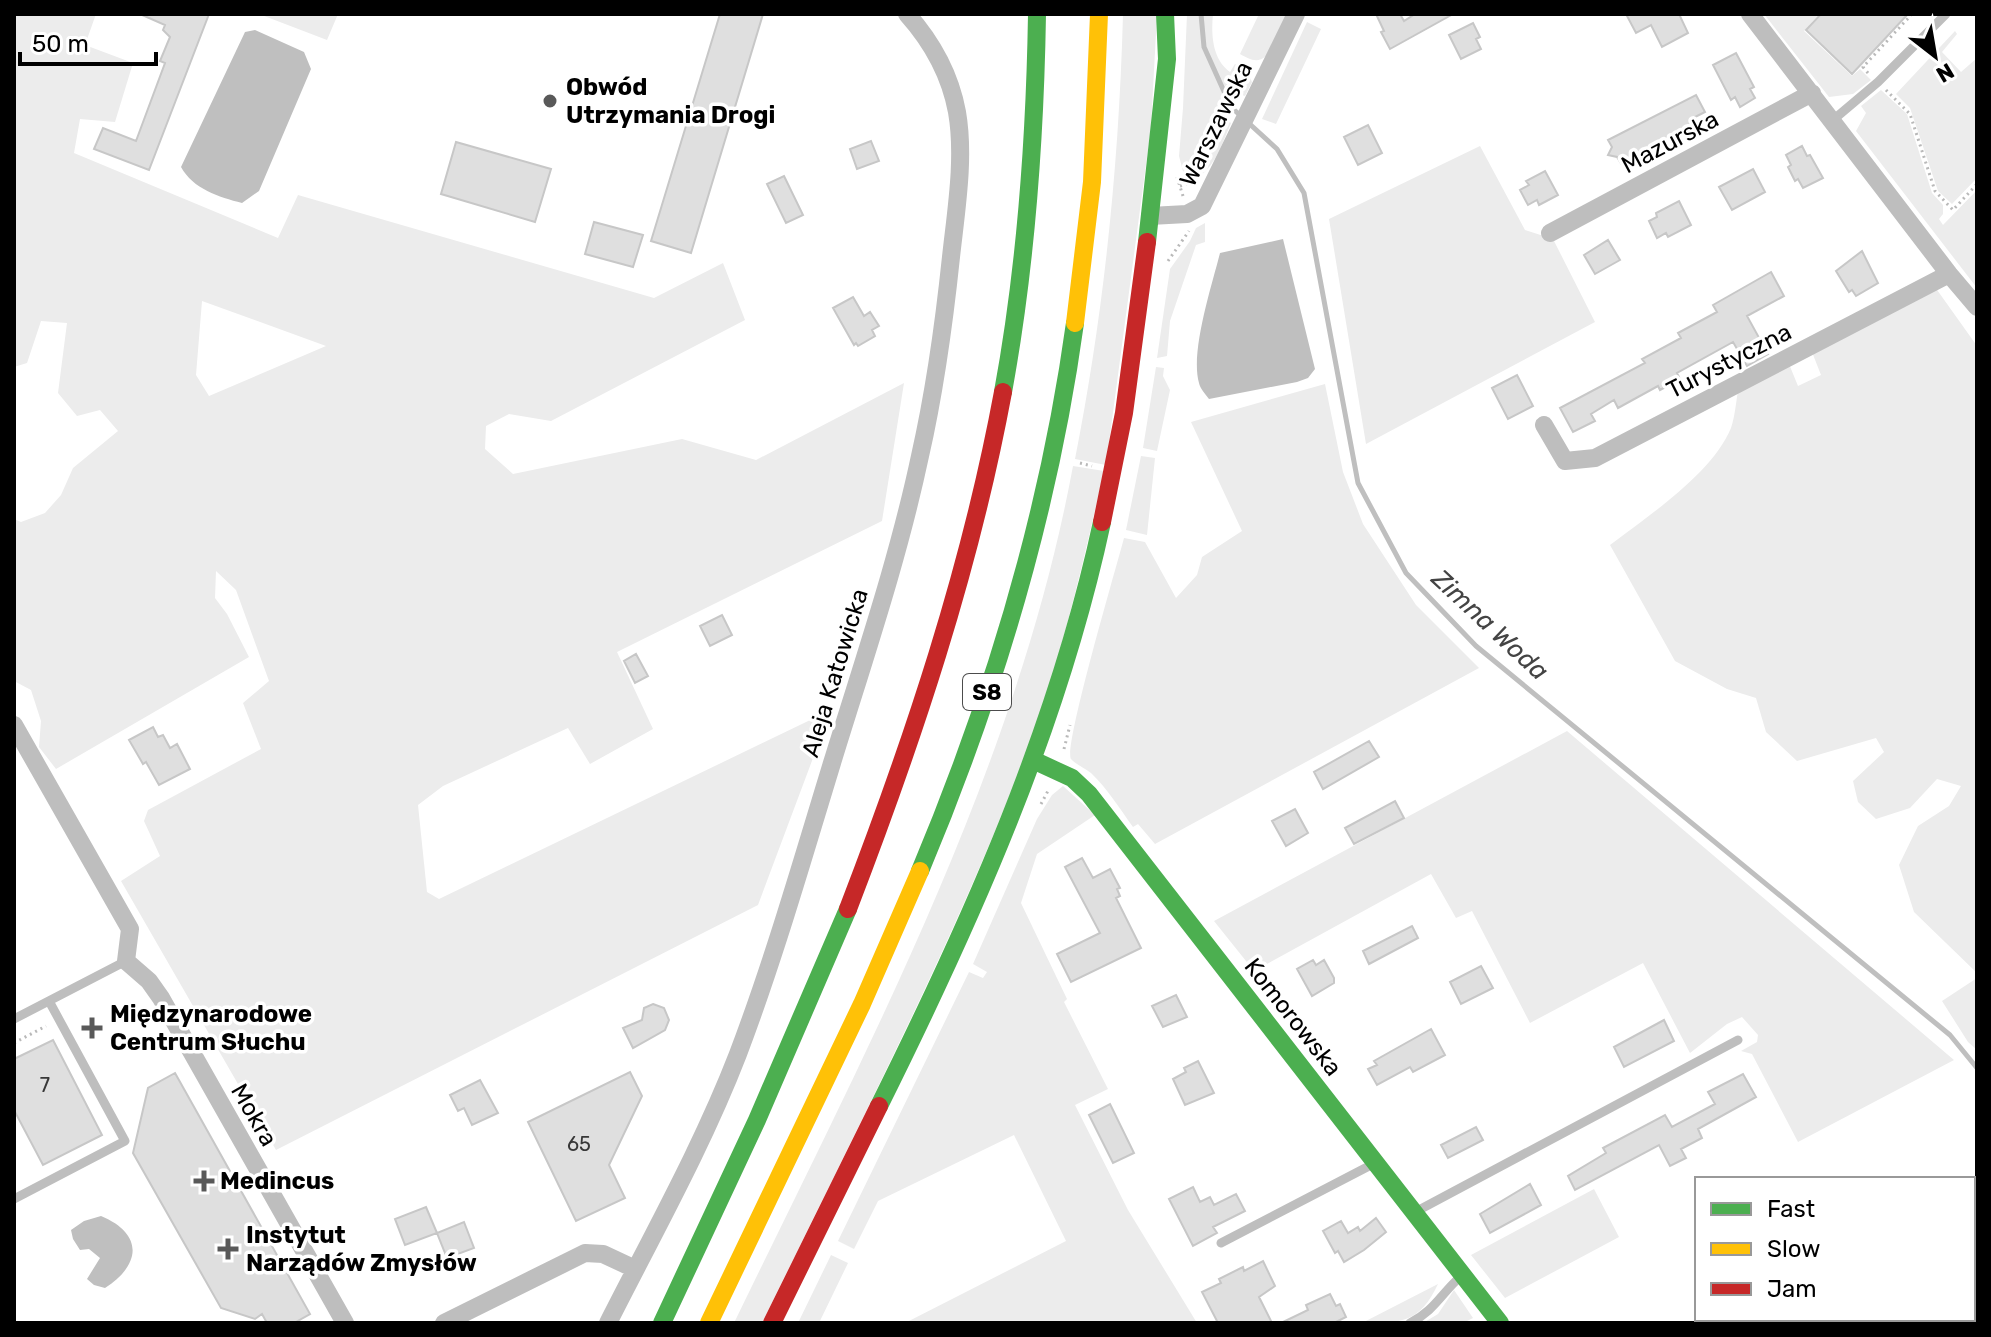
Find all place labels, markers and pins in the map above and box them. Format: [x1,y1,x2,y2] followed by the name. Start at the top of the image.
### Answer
[566,73,775,129] place label: Obwód Utrzymania Drogi
[541,92,559,110] marker: Obwód Utrzymania Drogi
[110,1000,312,1056] place label: Międzynarodowe Centrum Słuchu
[81,1017,103,1039] marker: Międzynarodowe Centrum Słuchu
[220,1167,334,1195] place label: Medincus
[195,1172,213,1190] marker: Medincus
[246,1221,477,1277] place label: Instytut Narządów Zmysłów
[217,1238,239,1260] marker: Instytut Narządów Zmysłów

